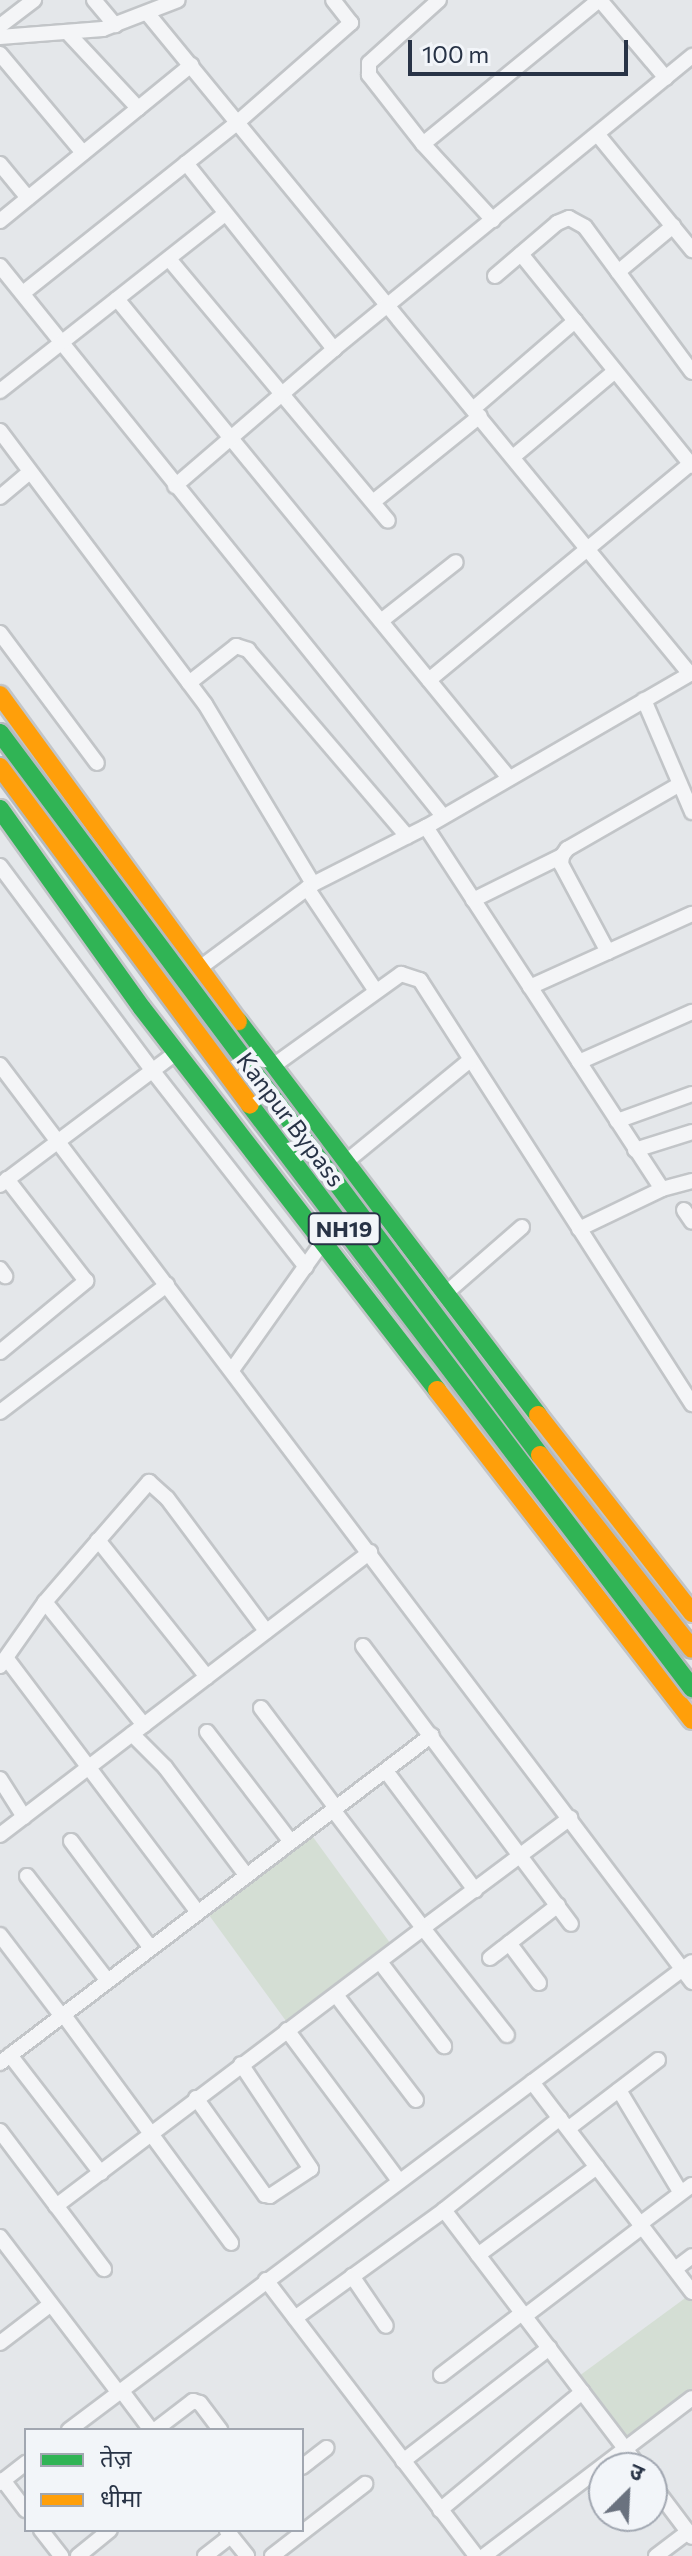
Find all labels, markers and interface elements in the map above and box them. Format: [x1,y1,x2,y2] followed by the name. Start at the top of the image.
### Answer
[412,24,632,74] scale bar
[422,39,489,68] text: 100 m
[231,1046,351,1192] street label: Kanpur Bypass
[306,1211,382,1247] road number: NH19
[24,2428,304,2532] legend
[100,2443,132,2472] text: तेज़
[588,2452,668,2532] north arrow
[626,2456,649,2486] text: उ
[100,2483,142,2512] text: धीमा

